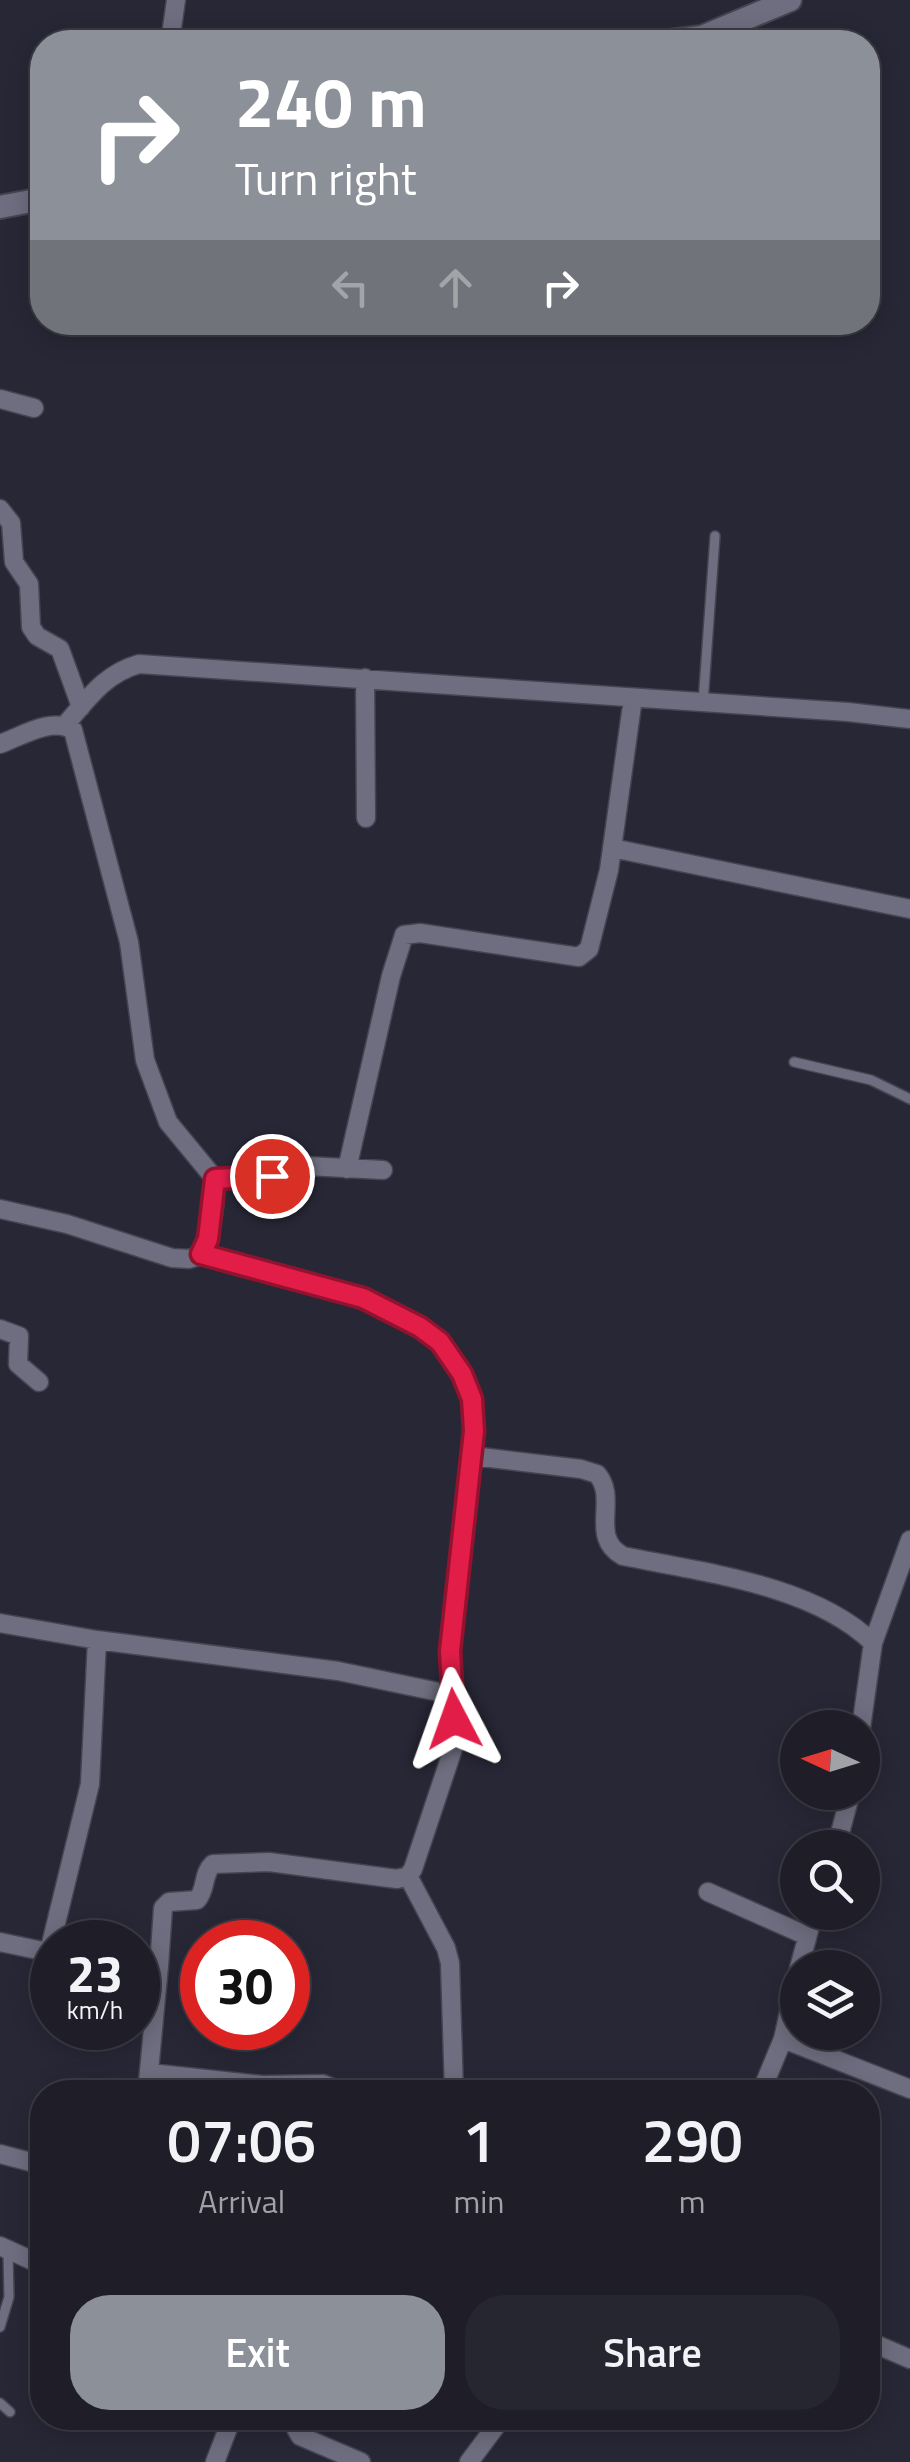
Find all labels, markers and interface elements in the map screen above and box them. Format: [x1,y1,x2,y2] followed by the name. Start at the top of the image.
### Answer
[235,48,427,154] text: 240 m
[70,70,200,200] icon: right
[235,144,417,212] text: Turn right
[323,260,378,315] icon: left
[428,260,483,315] icon: ahead
[533,260,588,315] icon: right
[230,1134,315,1219] pin
[245,1149,300,1204] icon: arrive
[402,1667,506,1771] position arrow
[780,1710,880,1810] north arrow
[780,1710,880,2050] map controls
[780,1830,880,1930] button: search
[180,1920,310,2050] speed limit sign: 30
[67,1935,123,2011] text: 23
[780,1950,880,2050] button: layers
[67,1991,123,2029] text: km/h
[167,2094,316,2185] text: 07:06
[462,2094,496,2185] text: 1
[642,2094,743,2185] text: 290
[198,2177,285,2225] text: Arrival
[453,2177,504,2225] text: min
[679,2177,706,2225] text: m
[70,2295,445,2410] button: Exit
[465,2295,840,2410] button: Share

